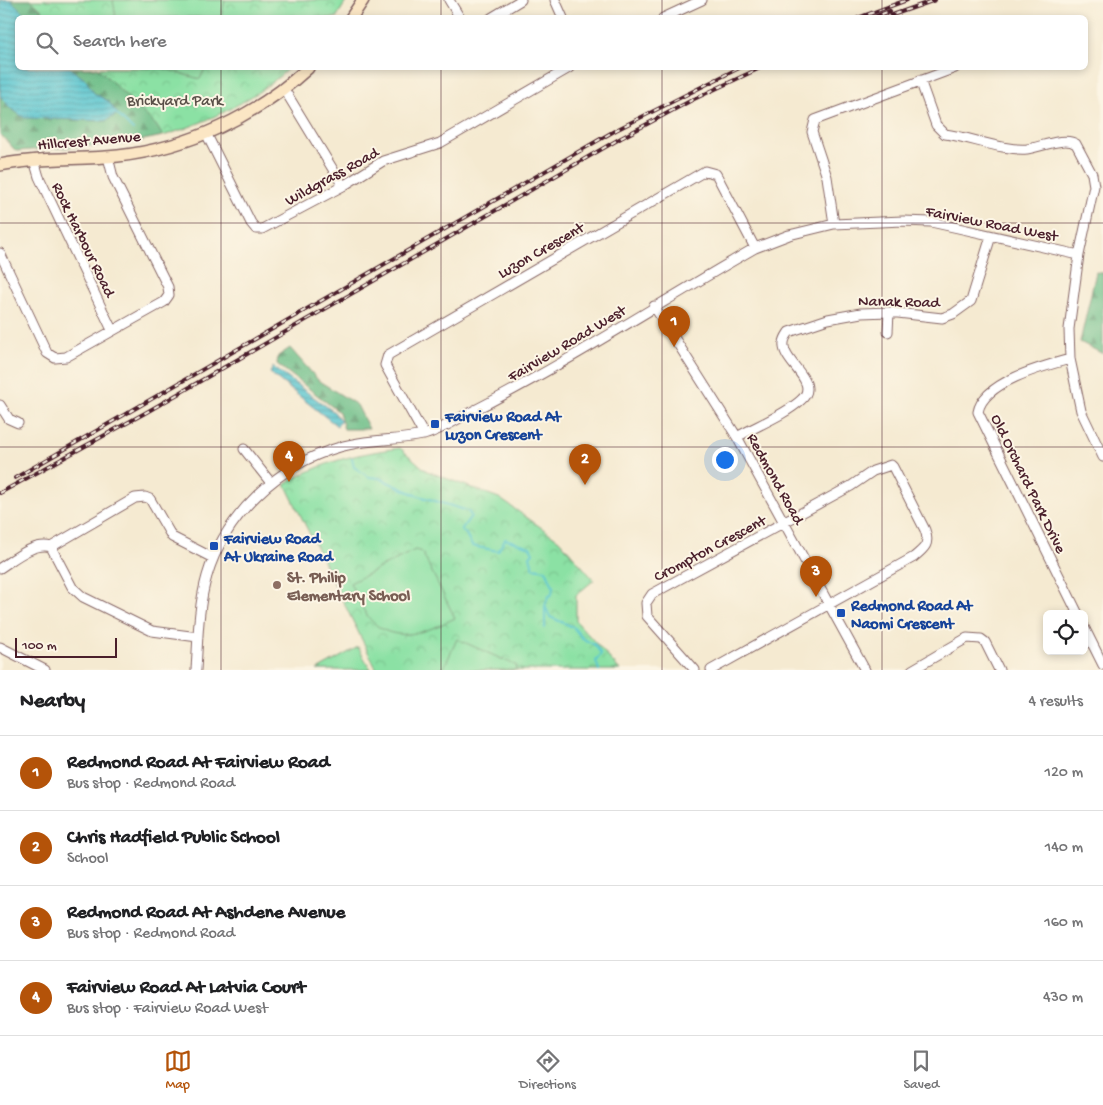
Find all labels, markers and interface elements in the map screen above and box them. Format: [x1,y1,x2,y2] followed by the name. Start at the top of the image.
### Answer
[15,15,1088,70] search box
[33,29,61,57] icon: search
[73,31,167,54] text: Search here
[126,93,225,112] park label: Brickyard Park
[37,128,142,156] street label: Hillcrest Avenue
[283,144,384,212] street label: Wildgrass Road
[46,180,119,303] street label: Rock Harbour Road
[923,203,1060,248] street label: Fairview Road West
[495,219,590,284] street label: Luzon Crescent
[858,293,942,314] street label: Nanak Road
[505,302,631,388] street label: Fairview Road West
[658,306,690,347] pin: 1
[444,409,562,446] place label: Fairview Road At Luzon Crescent
[985,412,1069,558] street label: Old Orchard Park Drive
[429,418,441,430] marker: Fairview Road At Luzon Crescent
[741,431,808,530] street label: Redmond Road
[273,441,305,482] pin: 4
[569,444,601,485] pin: 2
[712,447,738,473] your location
[651,512,771,588] street label: Crompton Crescent
[223,531,334,568] place label: Fairview Road At Ukraine Road
[208,540,220,552] marker: Fairview Road At Ukraine Road
[800,556,832,597] pin: 3
[287,570,411,607] place label: St. Philip Elementary School
[271,579,283,591] marker: St. Philip Elementary School
[850,598,974,635] place label: Redmond Road At Naomi Crescent
[835,607,847,619] marker: Redmond Road At Naomi Crescent
[1043,610,1088,655] map controls
[1043,610,1088,655] button: locate
[15,635,118,658] scale bar
[22,638,57,655] text: 100 m
[20,690,85,715] text: Nearby
[1028,693,1083,712] text: 4 results
[67,752,330,775] text: Redmond Road At Fairview Road
[33,764,39,783] text: 1
[1044,764,1083,783] text: 120 m
[67,775,235,794] text: Bus stop · Redmond Road
[67,827,280,850] text: Chris Hadfield Public School
[32,839,40,858] text: 2
[1045,839,1083,858] text: 140 m
[67,850,109,869] text: School
[67,902,345,925] text: Redmond Road At Ashdene Avenue
[32,914,40,933] text: 3
[1044,914,1083,933] text: 160 m
[67,925,235,944] text: Bus stop · Redmond Road
[67,977,305,1000] text: Fairview Road At Latvia Court
[32,989,40,1008] text: 4
[1043,989,1083,1008] text: 430 m
[67,1000,268,1019] text: Bus stop · Fairview Road West
[164,1047,192,1094] tab: Map
[519,1047,576,1094] tab: Directions
[903,1047,939,1094] tab: Saved

